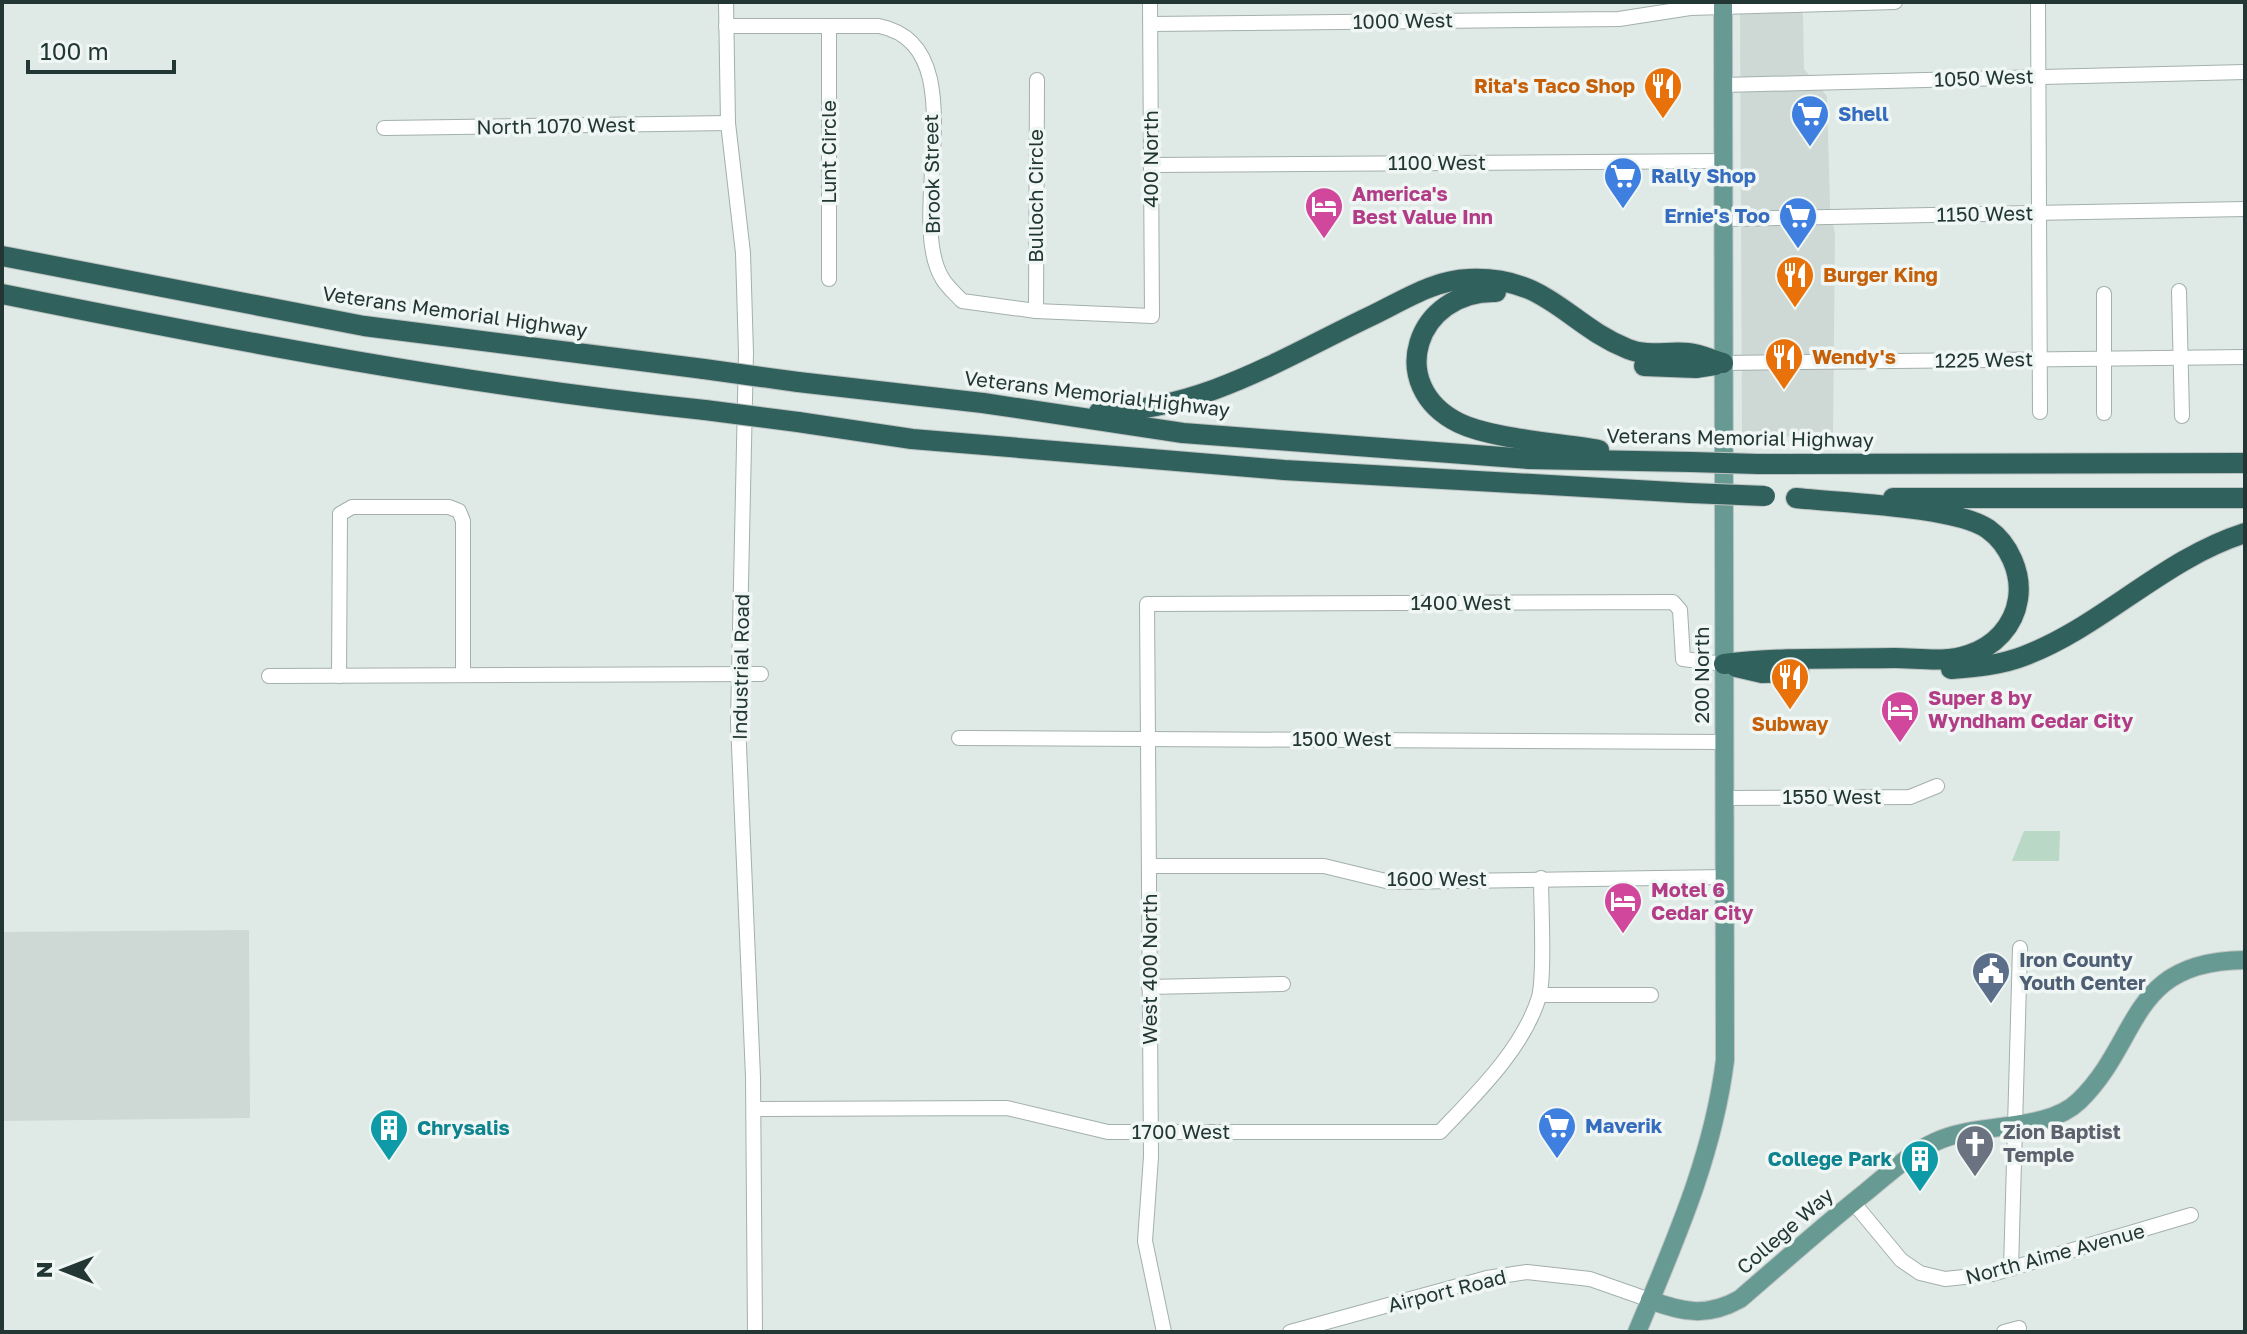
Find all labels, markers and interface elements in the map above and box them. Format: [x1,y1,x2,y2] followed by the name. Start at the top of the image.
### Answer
[1353,7,1453,33] street label: 1000 West
[28,24,174,74] scale bar
[40,36,109,65] text: 100 m
[1934,63,2034,91] street label: 1050 West
[1642,65,1684,120] restaurant icon: Rita's Taco Shop
[1474,73,1635,97] place label: Rita's Taco Shop
[1789,93,1831,148] supermarket icon: Shell
[816,100,840,204] street label: Lunt Circle
[1838,101,1889,125] place label: Shell
[1138,110,1162,208] street label: 400 North
[476,112,636,138] street label: North 1070 West
[918,114,944,234] street label: Brook Street
[1023,129,1047,263] street label: Bulloch Circle
[1388,150,1486,174] street label: 1100 West
[1602,155,1644,210] supermarket icon: Rally Shop
[1651,163,1756,187] place label: Rally Shop
[1352,181,1493,228] place label: America's Best Value Inn
[1303,185,1345,240] hotel icon: America's Best Value Inn
[1777,195,1819,250] supermarket icon: Ernie's Too
[1936,200,2034,226] street label: 1150 West
[1664,203,1770,227] place label: Ernie's Too
[1774,254,1816,309] restaurant icon: Burger King
[1823,262,1938,286] place label: Burger King
[321,281,589,342] street label: Veterans Memorial Highway
[1763,336,1805,391] restaurant icon: Wendy's
[1812,344,1896,368] place label: Wendy's
[1935,346,2033,372] street label: 1225 West
[963,365,1231,421] street label: Veterans Memorial Highway
[1606,423,1874,451] street label: Veterans Memorial Highway
[1411,590,1511,614] street label: 1400 West
[727,594,753,740] street label: Industrial Road
[1689,626,1713,724] street label: 200 North
[1769,656,1811,711] restaurant icon: Subway
[1928,685,2133,732] place label: Super 8 by Wyndham Cedar City
[1879,689,1921,744] hotel icon: Super 8 by Wyndham Cedar City
[1752,711,1828,735] place label: Subway
[1292,726,1392,750] street label: 1500 West
[1783,784,1881,808] street label: 1550 West
[1387,866,1487,890] street label: 1600 West
[1651,877,1754,924] place label: Motel 6 Cedar City
[1602,880,1644,935] hotel icon: Motel 6 Cedar City
[1137,893,1161,1045] street label: West 400 North
[2019,947,2146,994] place label: Iron County Youth Center
[1970,950,2012,1005] public building icon: Iron County Youth Center
[1536,1105,1578,1160] supermarket icon: Maverik
[368,1107,410,1162] building icon: Chrysalis
[1585,1113,1663,1137] place label: Maverik
[417,1115,510,1139] place label: Chrysalis
[1132,1119,1230,1143] street label: 1700 West
[2003,1119,2121,1166] place label: Zion Baptist Temple
[1954,1123,1996,1178] church icon: Zion Baptist Temple
[1899,1138,1941,1193] building icon: College Park
[1768,1146,1892,1170] place label: College Park
[1731,1182,1837,1278] street label: College Way
[1963,1218,2147,1288] street label: North Aime Avenue
[24,1230,104,1310] north arrow
[30,1262,57,1278] text: N
[1385,1264,1508,1316] street label: Airport Road

